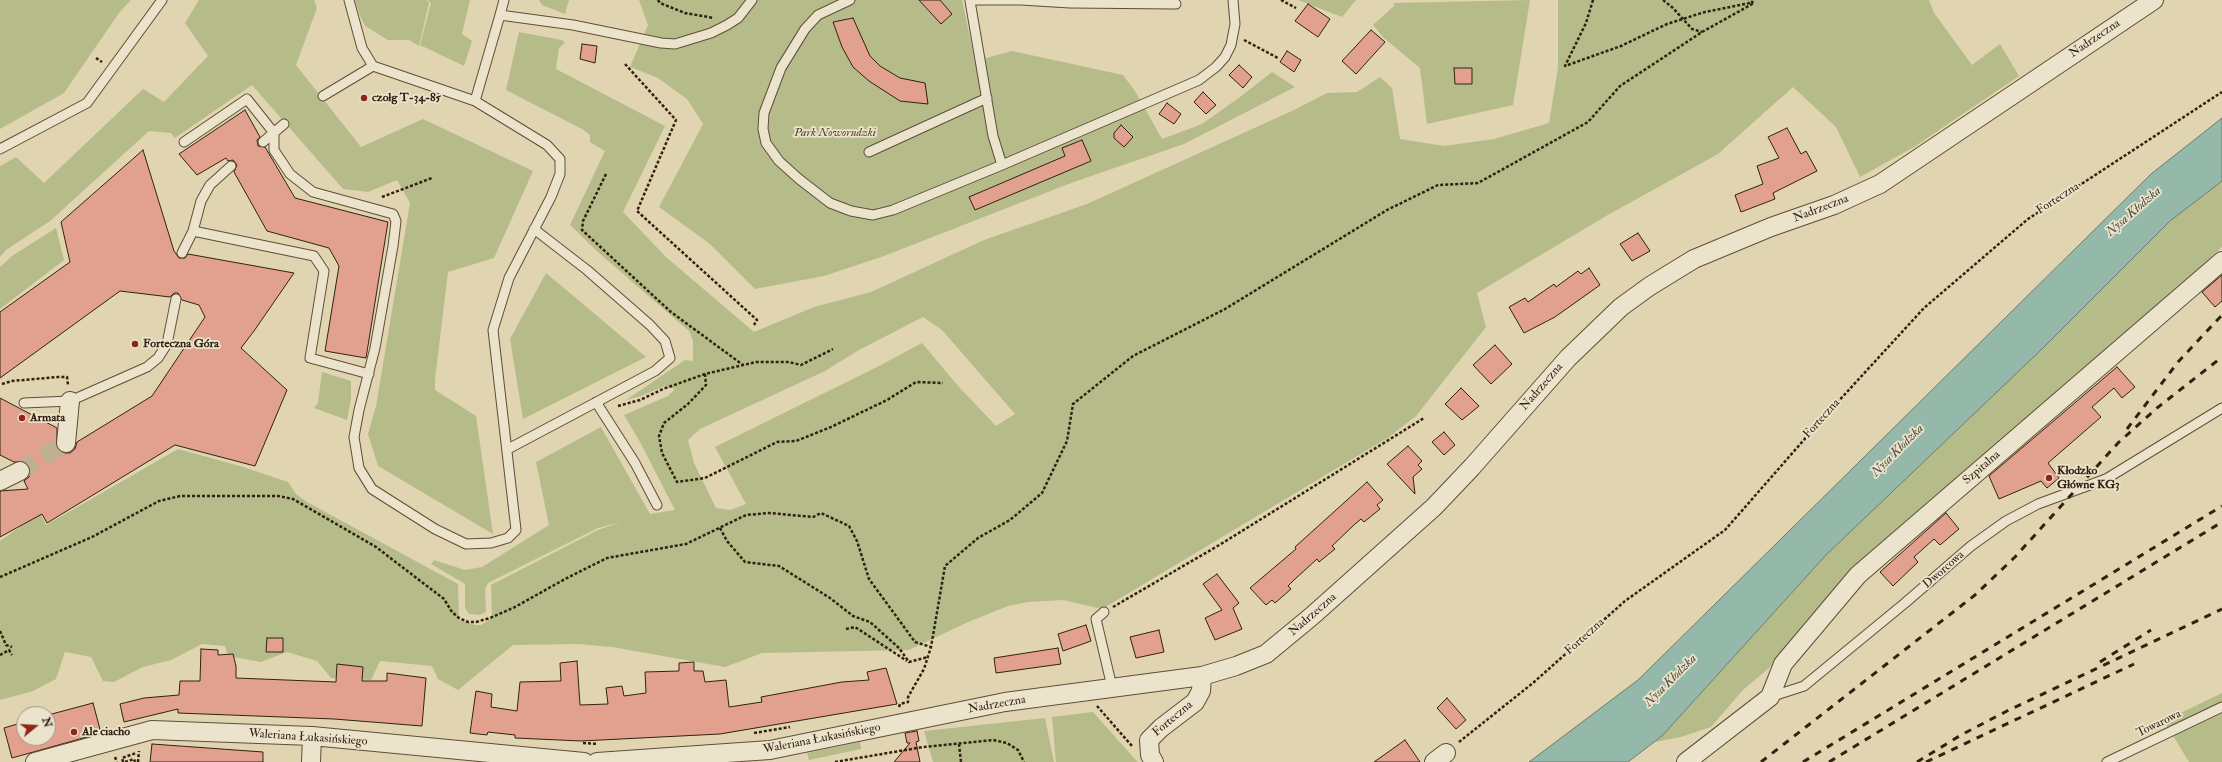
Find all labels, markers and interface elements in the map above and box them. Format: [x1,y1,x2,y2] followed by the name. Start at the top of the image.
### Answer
[2067,17,2123,61] street label: Nadrzeczna
[372,91,441,105] place label: czołg T-34-85
[359,93,369,103] marker: czołg T-34-85
[794,126,876,140] park label: Park Noworudzki
[2034,180,2082,218] street label: Forteczna
[2103,184,2165,240] water label: Nysa Kłodzka
[1791,192,1851,226] street label: Nadrzeczna
[143,337,219,351] place label: Forteczna Góra
[130,339,140,349] marker: Forteczna Góra
[1517,360,1567,414] street label: Nadrzeczna
[1801,396,1843,442] street label: Forteczna
[30,411,65,425] place label: Armata
[17,413,27,423] marker: Armata
[1868,421,1928,481] water label: Nysa Kłodzka
[1960,448,2004,488] street label: Szpitalna
[2057,464,2120,492] place label: Kłodzko Główne KG3
[2044,473,2054,483] marker: Kłodzko Główne KG3
[1920,548,1968,592] street label: Dworcowa
[1286,590,1340,640] street label: Nadrzeczna
[1562,616,1608,658] street label: Forteczna
[1641,651,1701,711] water label: Nysa Kłodzka
[967,693,1027,717] street label: Nadrzeczna
[1150,698,1196,740] street label: Forteczna
[16,706,56,746] north arrow
[2134,707,2184,741] street label: Towarowa
[39,716,55,729] text: N
[762,721,882,757] street label: Waleriana Łukasińskiego
[82,725,130,739] place label: Ale ciacho
[69,727,79,737] marker: Ale ciacho
[248,727,368,749] street label: Waleriana Łukasińskiego

